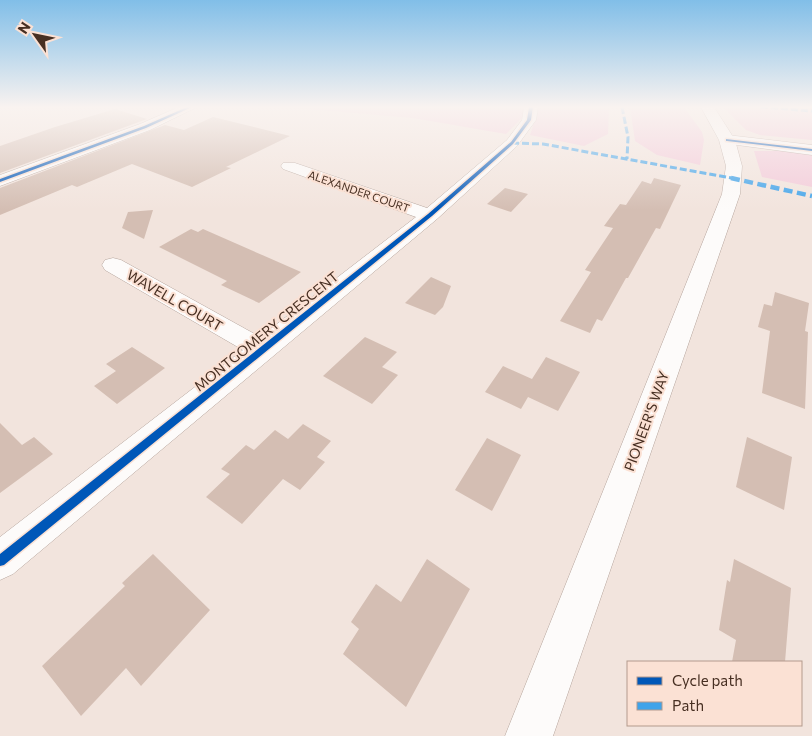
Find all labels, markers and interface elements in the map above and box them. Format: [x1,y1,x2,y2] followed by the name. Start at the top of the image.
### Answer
[10,10,60,60] north arrow
[14,19,34,37] text: N
[306,167,412,215] street label: ALEXANDER COURT
[124,266,226,334] street label: WAVELL COURT
[190,268,342,394] street label: MONTGOMERY CRESCENT
[620,369,672,473] street label: PIONEER'S WAY
[627,661,802,726] legend
[672,671,743,689] text: Cycle path
[672,696,704,714] text: Path

